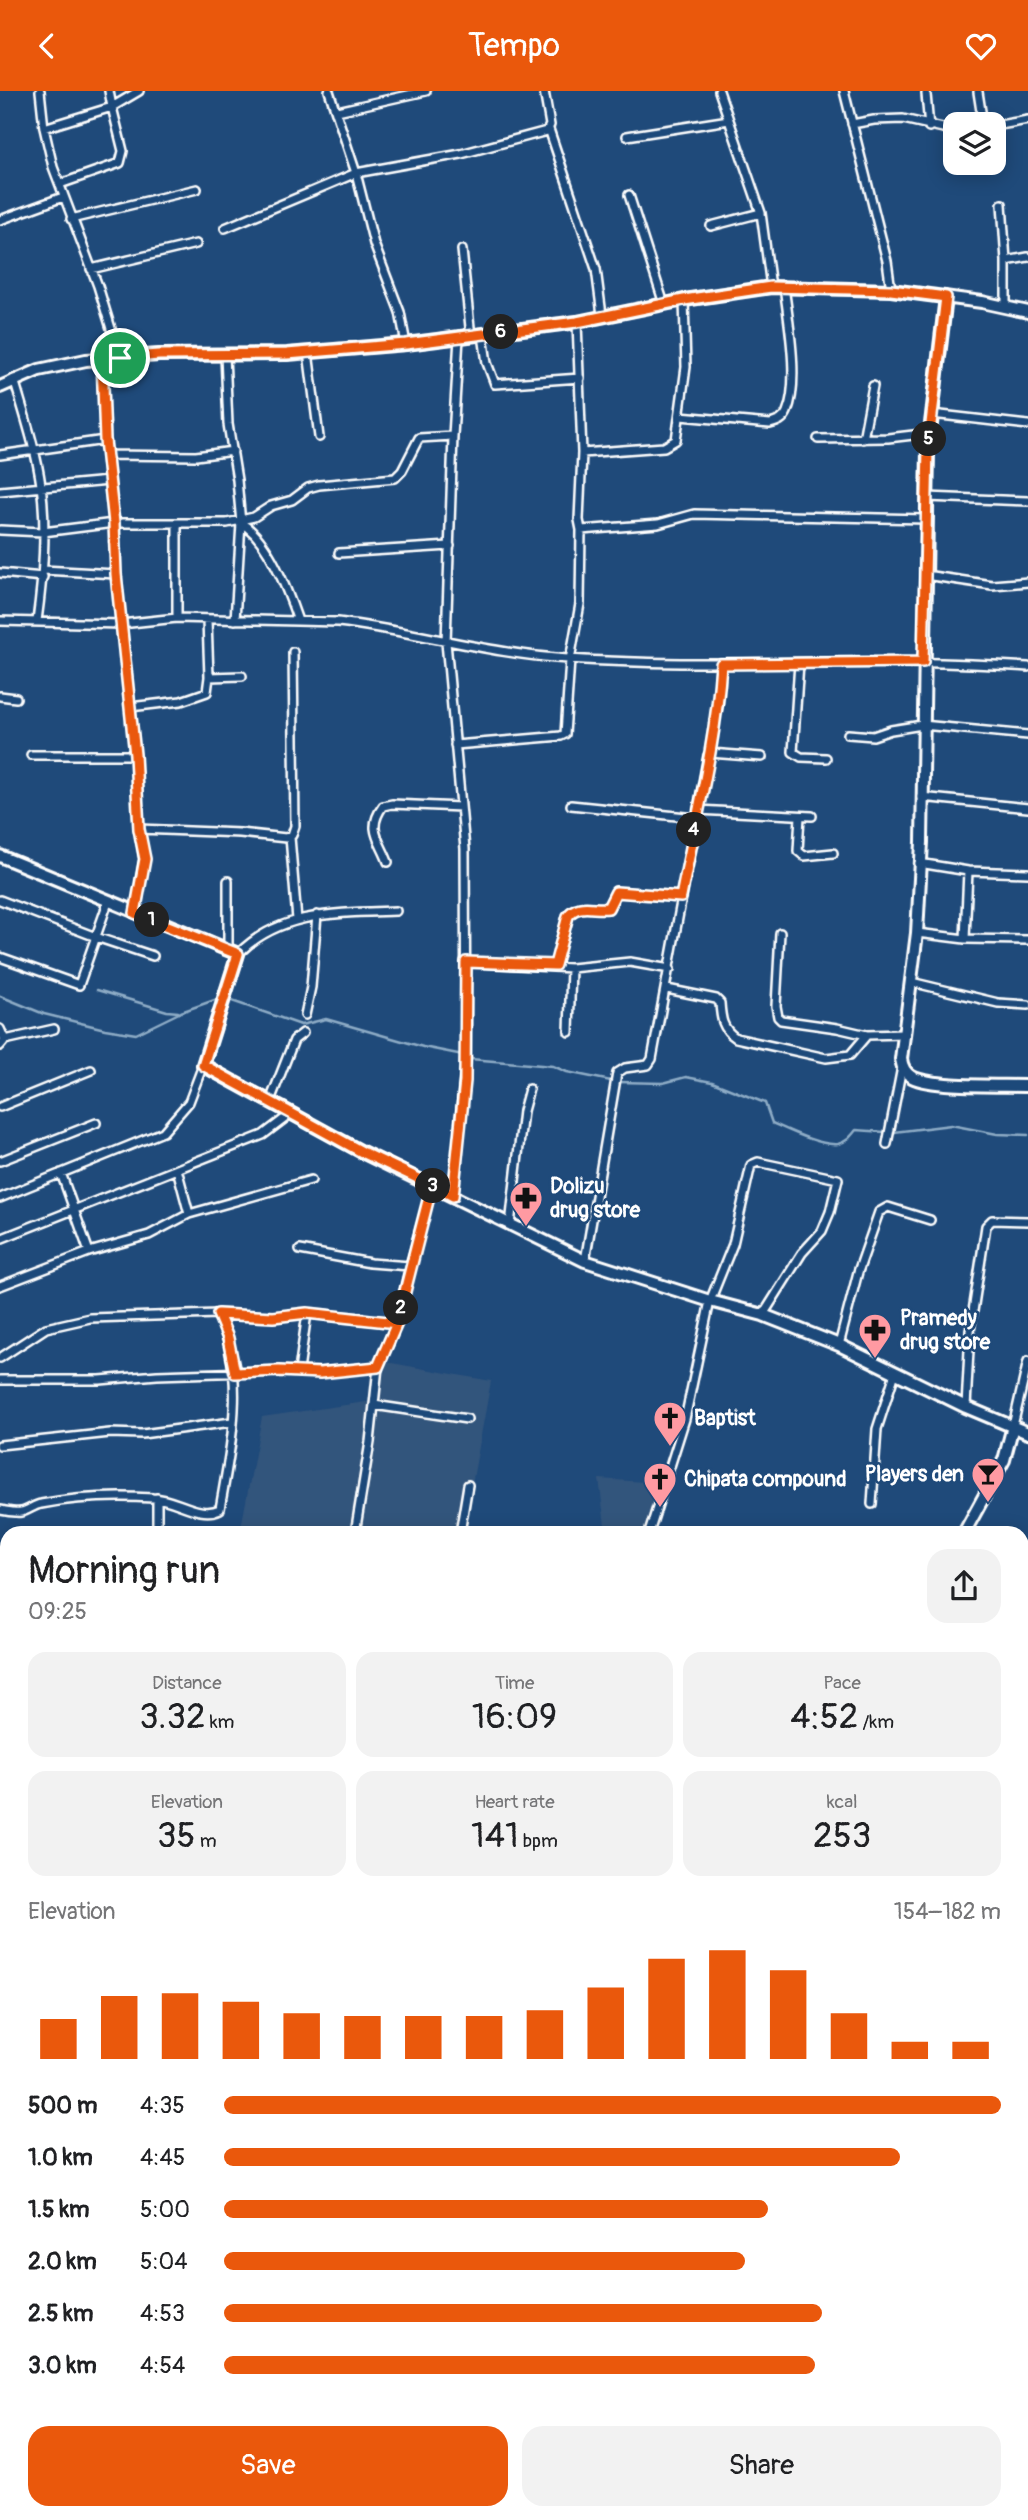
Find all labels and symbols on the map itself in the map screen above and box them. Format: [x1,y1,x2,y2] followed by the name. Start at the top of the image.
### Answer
[484,315,518,349] pin: 6
[90,328,150,388] pin
[912,421,946,457] pin: 5
[676,813,712,847] pin: 4
[134,903,170,937] pin: 1
[416,1169,450,1203] pin: 3
[550,1173,641,1224] place label: Dolizu drug store
[507,1179,545,1228] pharmacy icon: Dolizu drug store
[384,1291,418,1325] pin: 2
[900,1305,991,1356] place label: Pramedy drug store
[856,1311,894,1360] pharmacy icon: Pramedy drug store
[651,1399,689,1448] church icon: Baptist
[694,1405,756,1432] place label: Baptist
[969,1455,1007,1504] bar icon: Players den
[641,1460,679,1509] church icon: Chipata compound
[865,1461,964,1488] place label: Players den
[684,1466,846,1493] place label: Chipata compound

